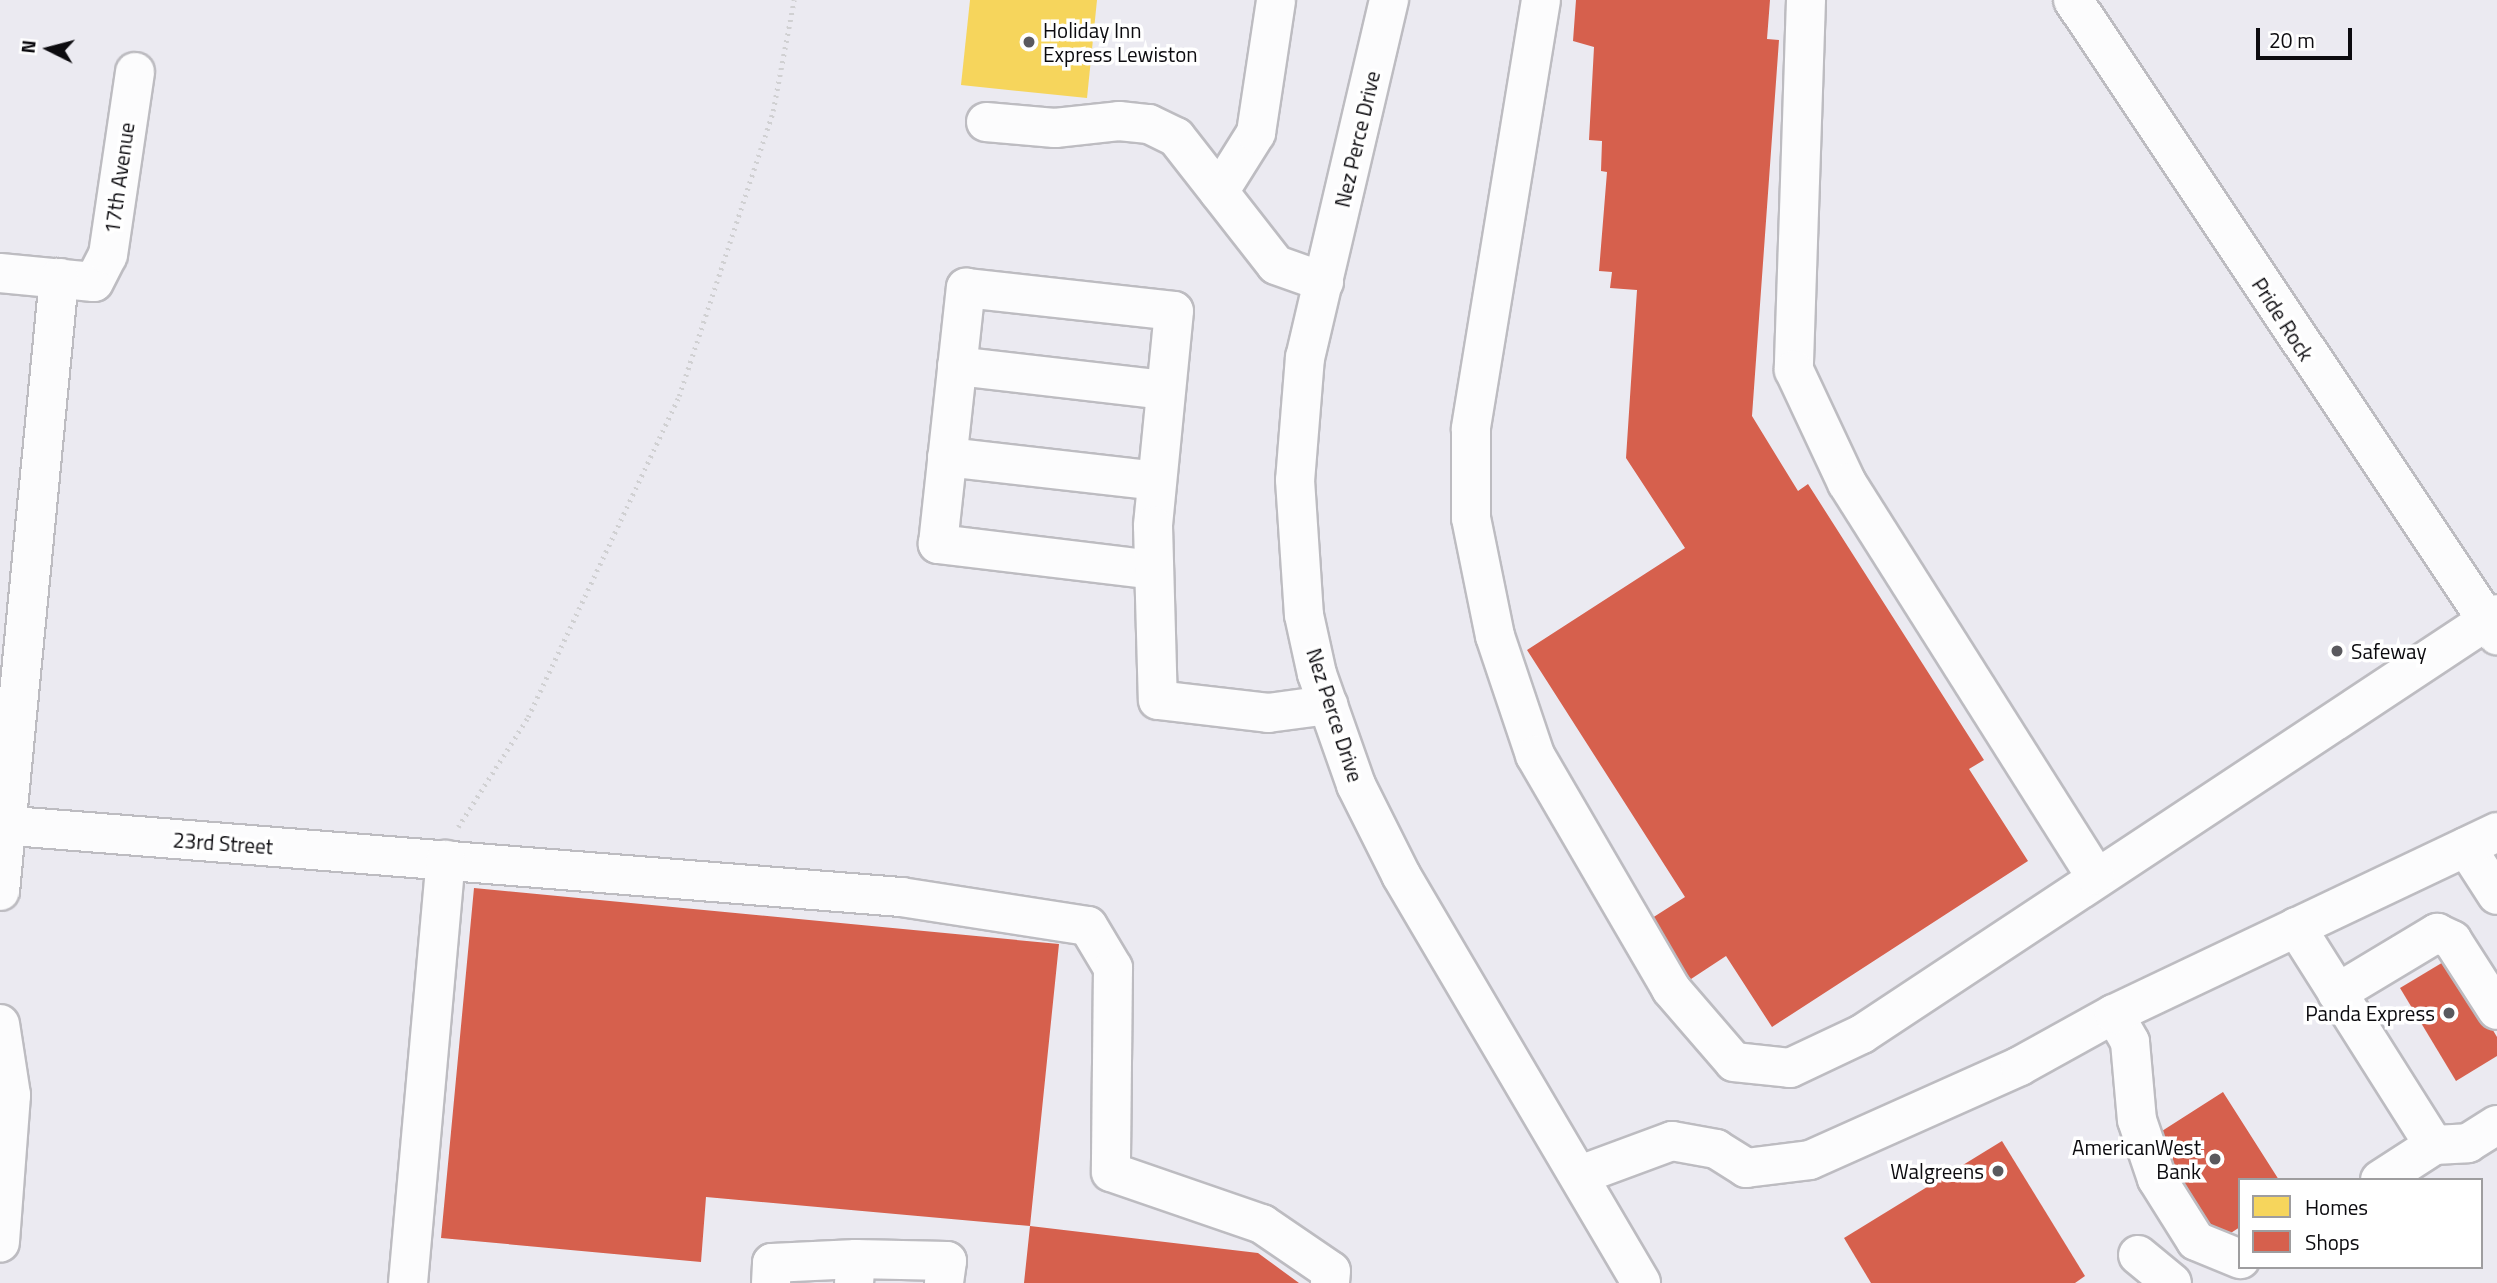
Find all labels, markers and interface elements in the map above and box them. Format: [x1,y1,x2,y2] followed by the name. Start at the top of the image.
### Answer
[14,14,84,84] north arrow
[2259,14,2355,58] scale bar
[1043,17,1198,67] place label: Holiday Inn Express Lewiston
[2269,24,2315,56] text: 20 m
[1021,34,1037,50] marker: Holiday Inn Express Lewiston
[13,39,43,55] text: N
[1329,68,1385,210] street label: Nez Perce Drive
[99,121,139,235] street label: 17th Avenue
[2247,273,2319,365] street label: Pride Rock
[2351,638,2427,664] place label: Safeway
[2329,643,2345,659] marker: Safeway
[1302,645,1368,785] street label: Nez Perce Drive
[172,827,274,859] street label: 23rd Street
[2305,1000,2435,1026] place label: Panda Express
[2441,1005,2457,1021] marker: Panda Express
[2072,1134,2201,1184] place label: AmericanWest Bank
[2207,1151,2223,1167] marker: AmericanWest Bank
[1890,1158,1984,1184] place label: Walgreens
[1990,1163,2006,1179] marker: Walgreens
[2238,1178,2483,1269] legend
[2305,1191,2368,1223] text: Homes
[2305,1226,2360,1258] text: Shops

